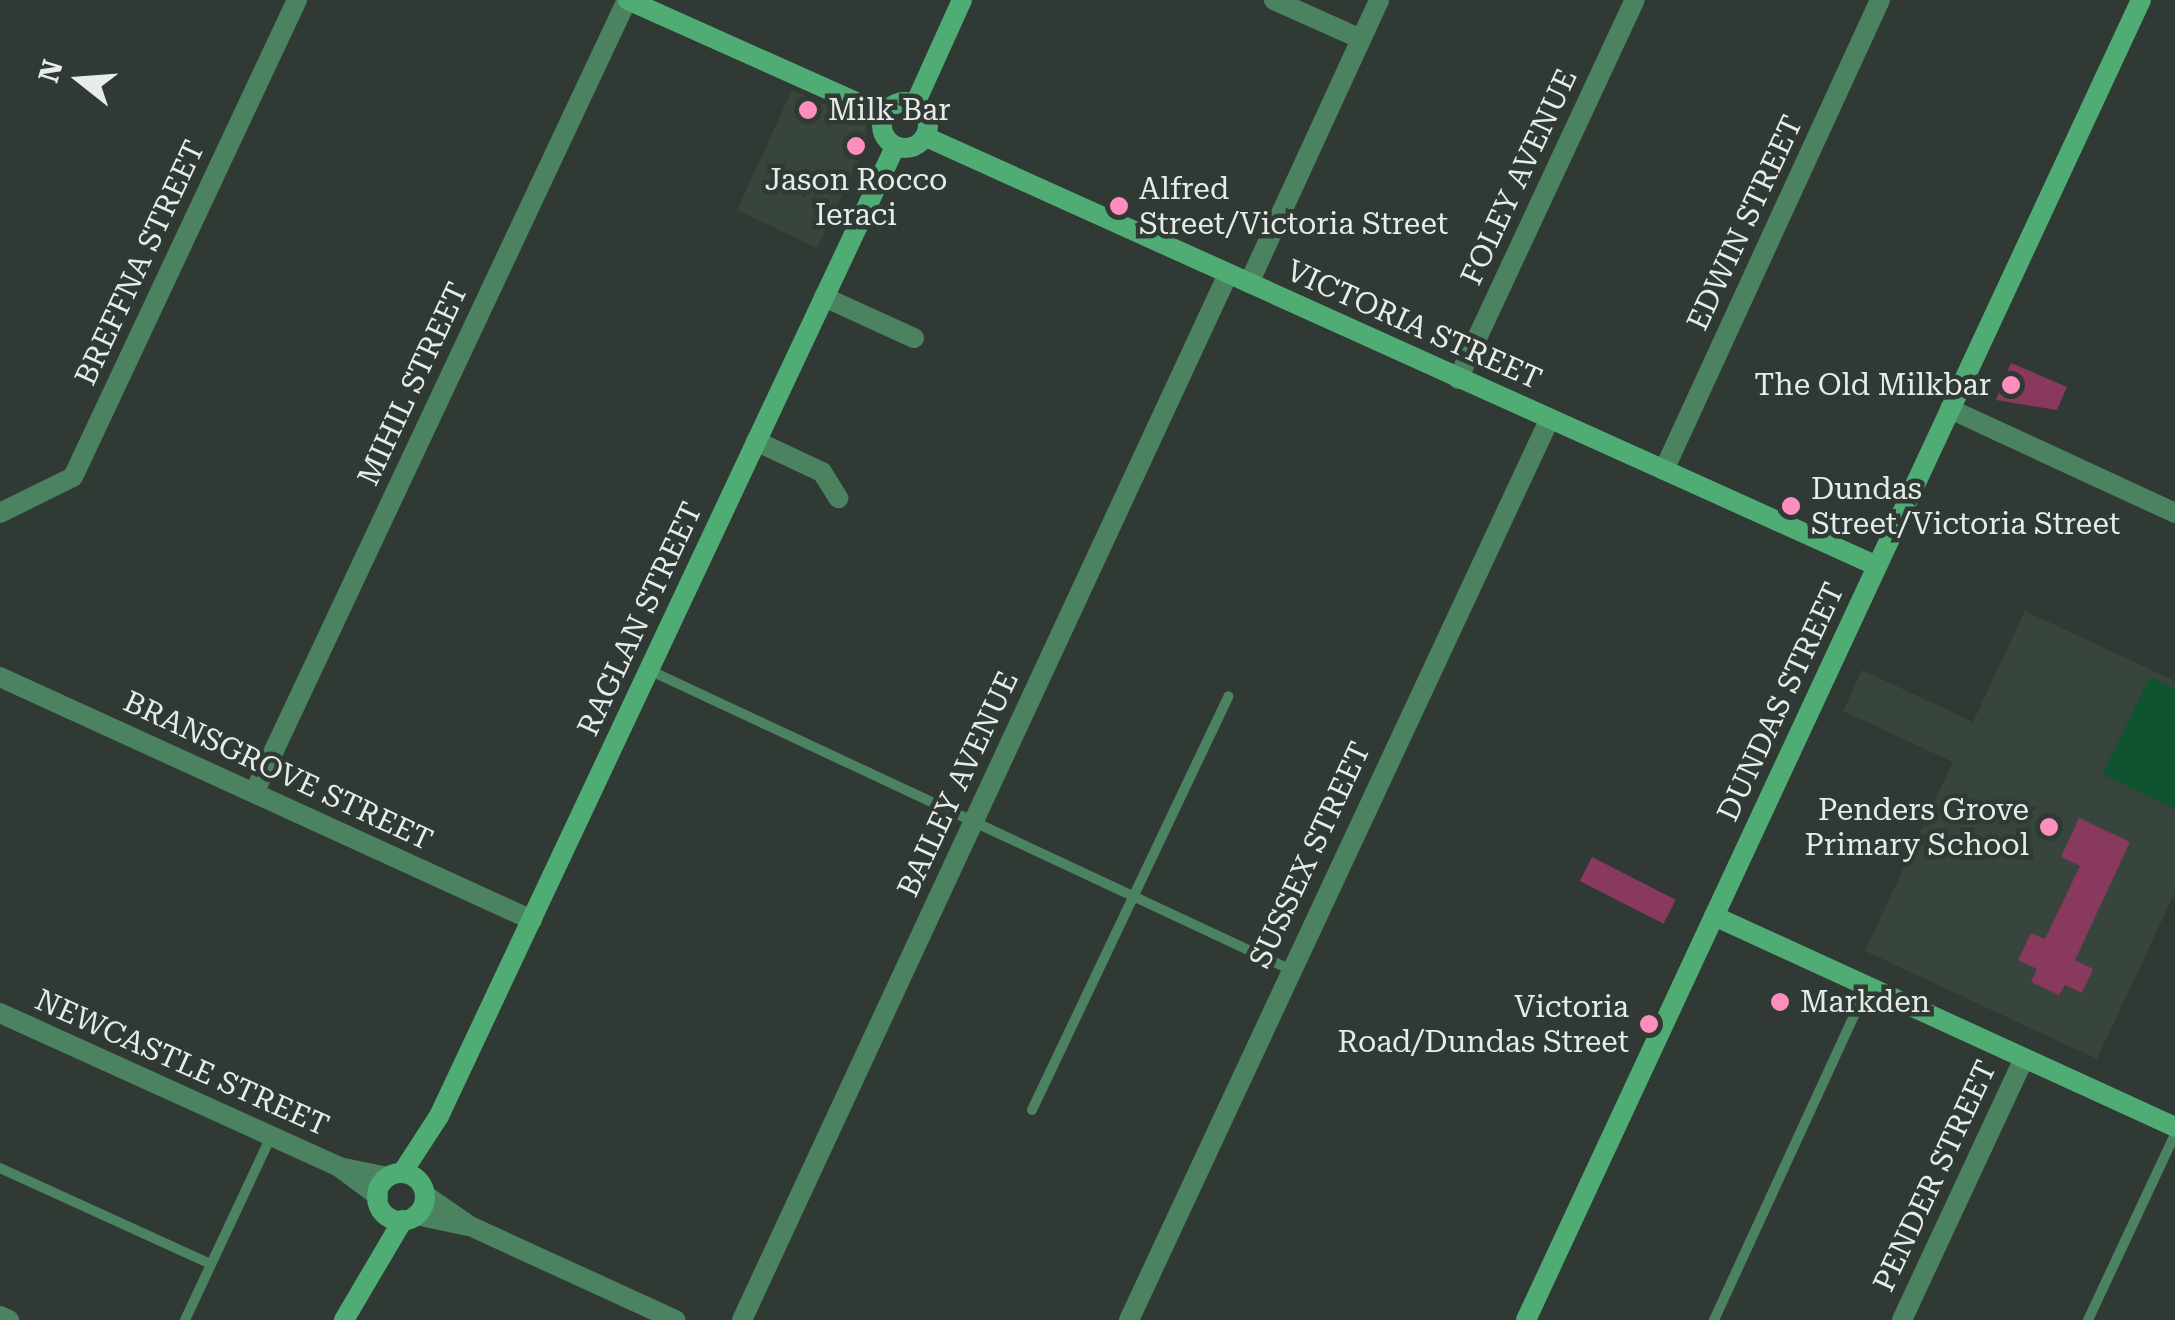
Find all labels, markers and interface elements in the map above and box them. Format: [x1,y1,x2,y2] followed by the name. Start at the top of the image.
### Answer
[30,30,130,130] north arrow
[32,56,70,86] text: N
[1453,63,1585,291] street label: FOLEY AVENUE
[828,92,951,128] place label: Milk Bar
[797,99,819,121] marker: Milk Bar
[1680,110,1810,336] street label: EDWIN STREET
[68,135,212,391] street label: BREFFNA STREET
[845,135,867,157] marker: Jason Rocco Ieraci
[765,162,947,232] place label: Jason Rocco Ieraci
[1139,171,1448,242] place label: Alfred Street/Victoria Street
[1108,195,1130,217] marker: Alfred Street/Victoria Street
[1281,253,1547,397] street label: VICTORIA STREET
[350,277,476,491] street label: MIHIL STREET
[1754,367,1991,403] place label: The Old Milkbar
[2000,374,2022,396] marker: The Old Milkbar
[1811,471,2120,542] place label: Dundas Street/Victoria Street
[1780,495,1802,517] marker: Dundas Street/Victoria Street
[570,497,710,741] street label: RAGLAN STREET
[1710,577,1852,827] street label: DUNDAS STREET
[890,666,1026,902] street label: BAILEY AVENUE
[118,684,438,858] street label: BRANSGROVE STREET
[1242,736,1378,974] street label: SUSSEX STREET
[1804,792,2029,862] place label: Penders Grove Primary School
[2038,816,2060,838] marker: Penders Grove Primary School
[30,982,334,1144] street label: NEWCASTLE STREET
[1800,984,1930,1020] place label: Markden
[1338,989,1629,1060] place label: Victoria Road/Dundas Street
[1769,991,1791,1013] marker: Markden
[1638,1013,1660,1035] marker: Victoria Road/Dundas Street
[1866,1055,2004,1297] street label: PENDER STREET

